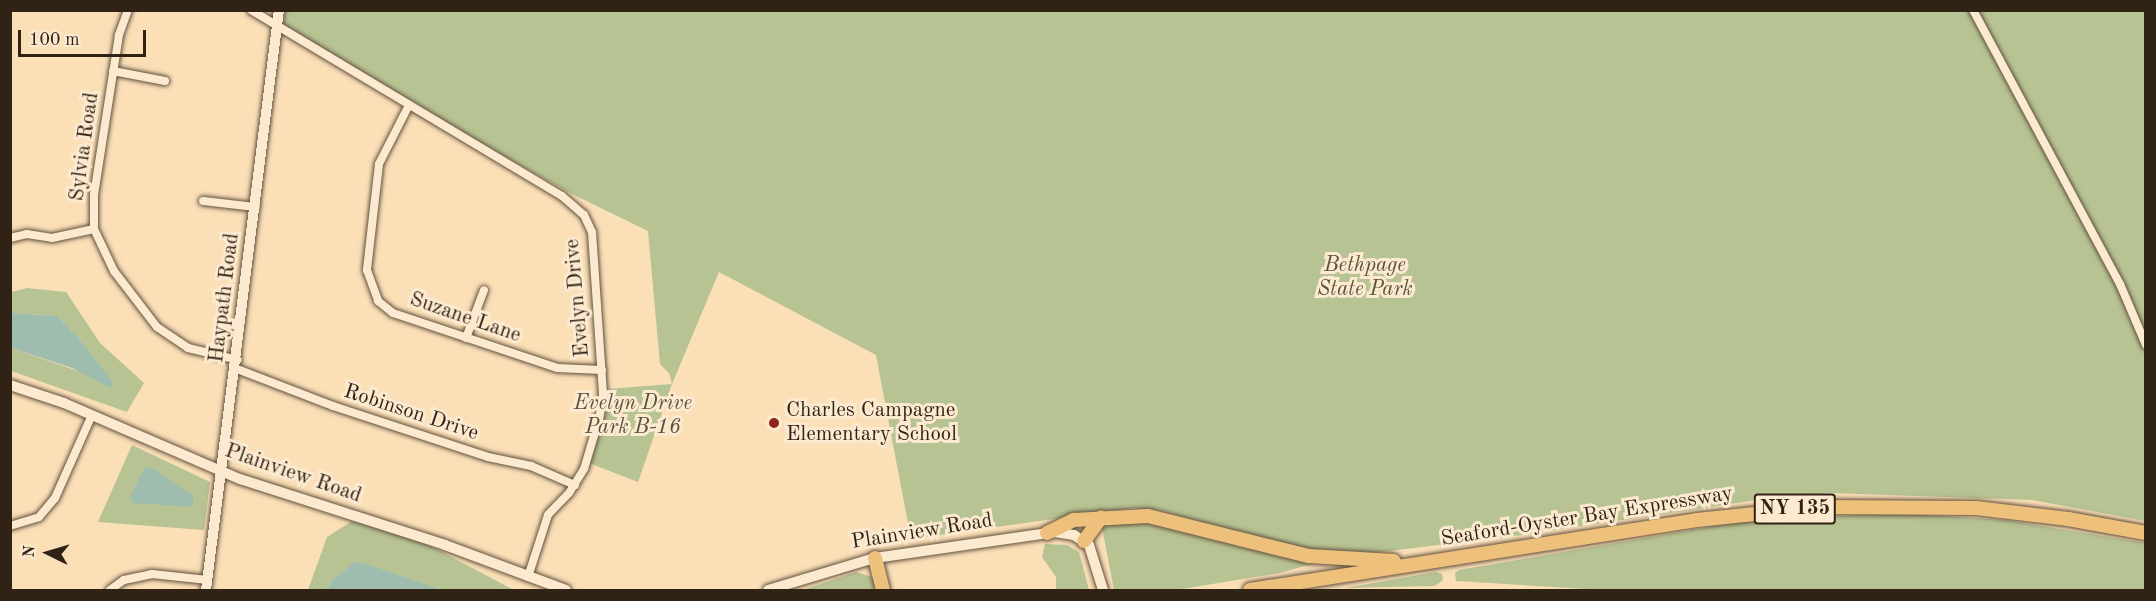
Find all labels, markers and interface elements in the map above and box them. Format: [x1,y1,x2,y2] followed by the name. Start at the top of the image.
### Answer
[21,18,148,56] scale bar
[29,31,80,49] text: 100 m
[65,91,105,203] street label: Sylvia Road
[205,232,245,364] street label: Haypath Road
[560,238,596,358] street label: Evelyn Drive
[1317,253,1413,303] park label: Bethpage State Park
[406,287,524,349] street label: Suzane Lane
[340,379,482,447] street label: Robinson Drive
[574,391,692,441] park label: Evelyn Drive Park B-16
[786,398,957,448] place label: Charles Campagne Elementary School
[767,416,781,430] marker: Charles Campagne Elementary School
[221,439,365,509] street label: Plainview Road
[1439,481,1735,553] street label: Seaford-Oyster Bay Expressway
[1753,492,1837,526] road number: NY 135
[850,508,994,556] street label: Plainview Road
[18,523,78,583] north arrow
[22,545,39,558] text: N

